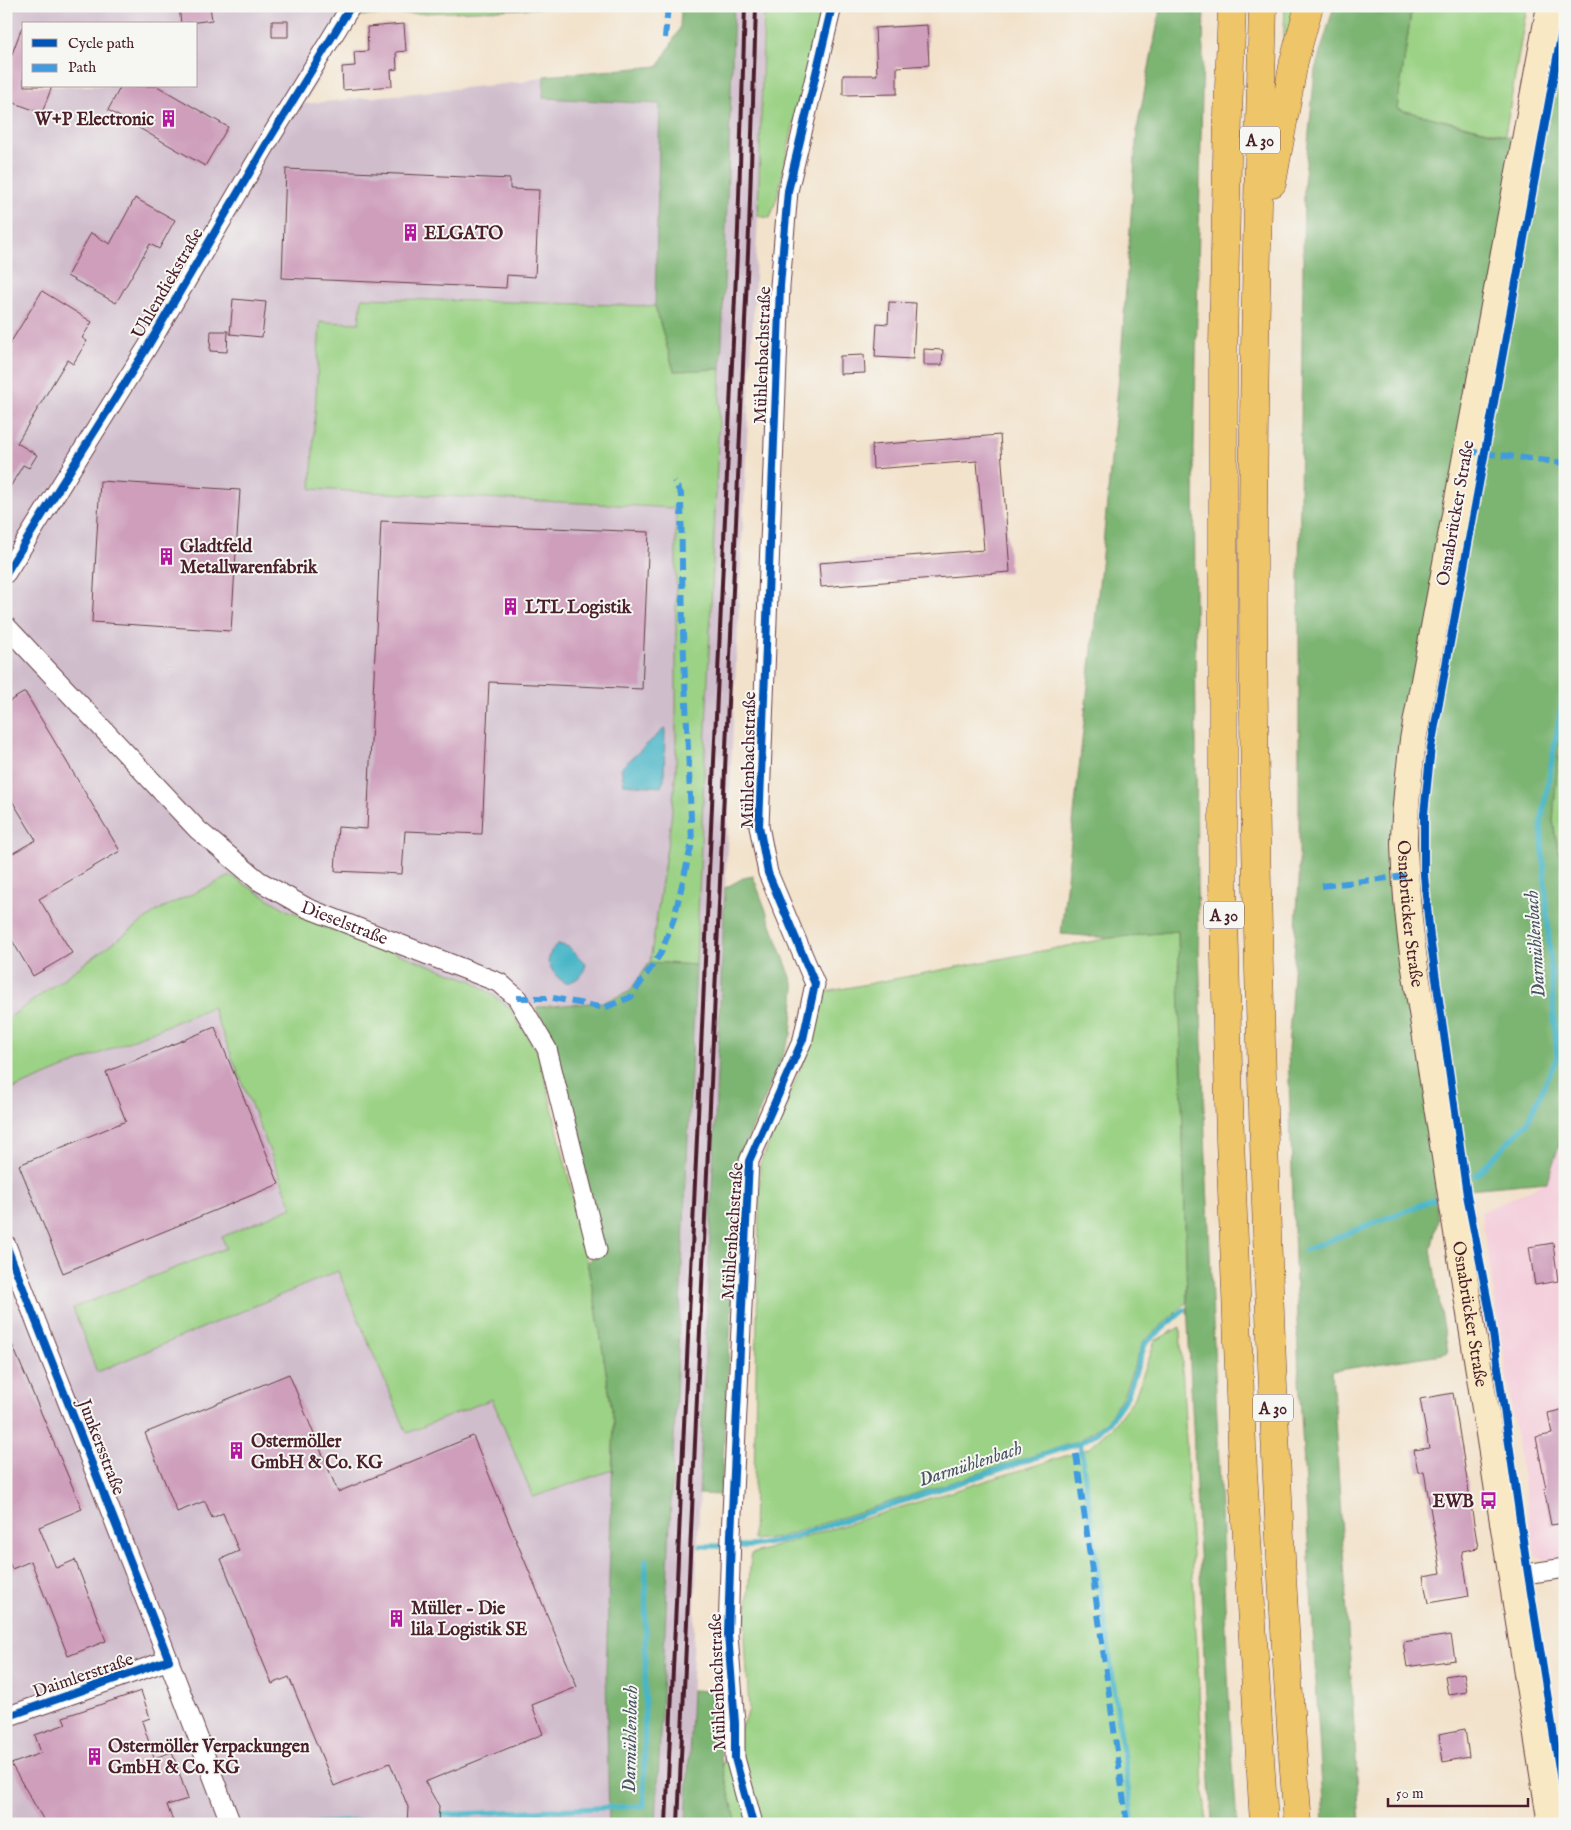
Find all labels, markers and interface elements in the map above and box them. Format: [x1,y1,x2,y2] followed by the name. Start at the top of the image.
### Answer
[22,22,198,88] legend
[68,34,134,53] text: Cycle path
[68,58,96,77] text: Path
[34,109,154,132] place label: W+P Electronic
[158,109,178,129] building icon: W+P Electronic
[1240,126,1280,154] road number: A 30
[400,223,420,243] building icon: ELGATO
[424,223,503,246] place label: ELGATO
[127,224,209,343] street label: Uhlendiekstraße
[750,286,777,424] street label: Mühlenbachstraße
[1432,439,1481,588] street label: Osnabrücker Straße
[180,536,319,580] place label: Gladtfeld Metallwarenfabrik
[156,546,176,566] building icon: Gladtfeld Metallwarenfabrik
[501,597,521,617] building icon: LTL Logistik
[525,597,633,620] place label: LTL Logistik
[737,691,762,829] street label: Mühlenbachstraße
[1391,840,1428,989] street label: Osnabrücker Straße
[1520,890,1552,998] water label: Darmühlenbach
[297,897,391,951] street label: Dieselstraße
[1204,902,1244,928] road number: A 30
[717,1162,750,1300] street label: Mühlenbachstraße
[1446,1239,1492,1389] street label: Osnabrücker Straße
[71,1394,129,1499] street label: Junkersstraße
[1253,1395,1293,1422] road number: A 30
[251,1431,383,1475] place label: Ostermöller GmbH & Co. KG
[916,1437,1025,1493] water label: Darmühlenbach
[227,1441,247,1461] building icon: Ostermöller GmbH & Co. KG
[1433,1491,1474,1514] place label: EWB
[1478,1491,1498,1511] bus stop icon: EWB
[410,1598,528,1642] place label: Müller - Die lila Logistik SE
[387,1608,407,1628] building icon: Müller - Die lila Logistik SE
[705,1613,732,1751] street label: Mühlenbachstraße
[30,1648,137,1704] street label: Daimlerstraße
[618,1685,644,1793] water label: Darmühlenbach
[108,1736,310,1780] place label: Ostermöller Verpackungen GmbH & Co. KG
[84,1746,104,1766] building icon: Ostermöller Verpackungen GmbH & Co. KG
[1388,1775,1528,1807] scale bar
[1396,1784,1424,1803] text: 50 m

